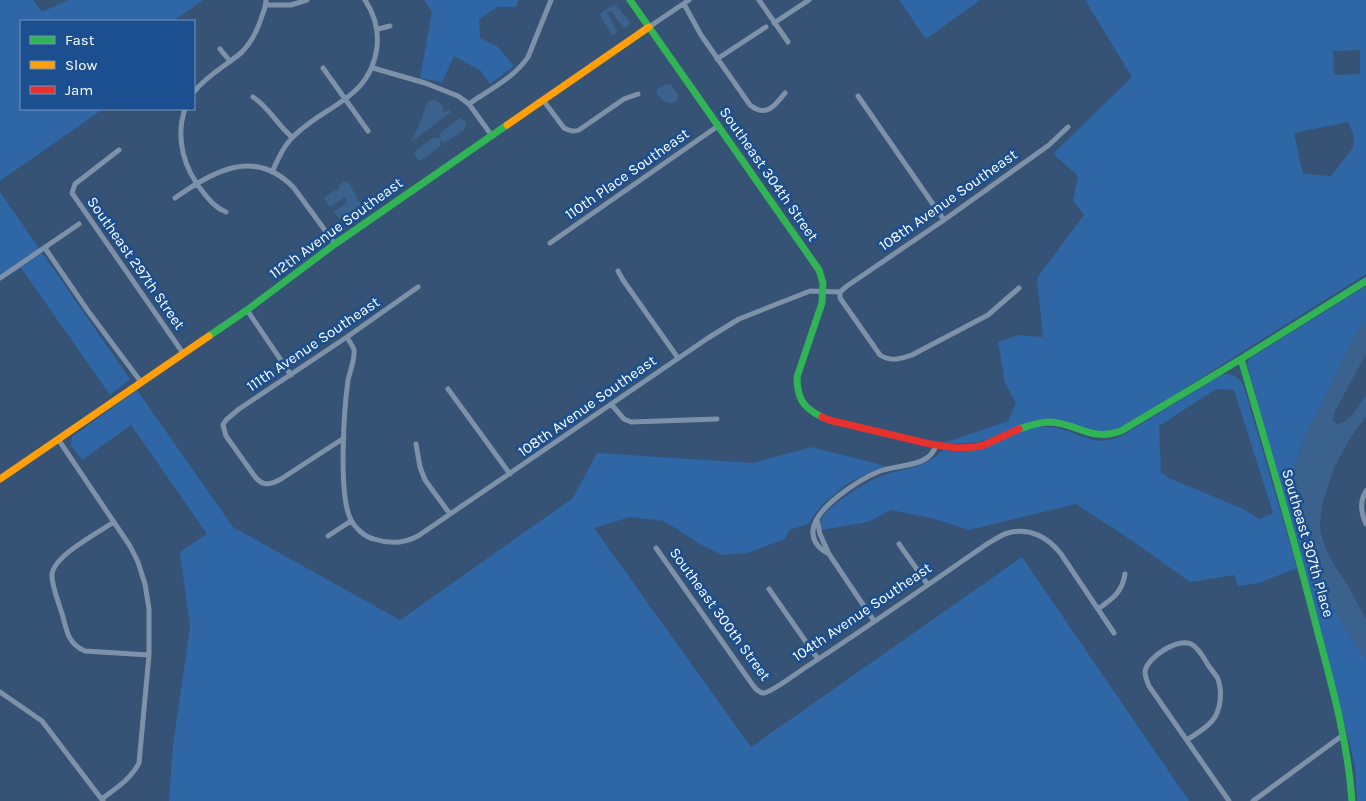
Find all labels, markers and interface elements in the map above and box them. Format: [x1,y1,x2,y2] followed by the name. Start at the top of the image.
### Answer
[20,20,195,110] legend
[65,31,95,49] text: Fast
[65,56,97,74] text: Slow
[65,81,93,99] text: Jam
[716,103,822,245] street label: Southeast 304th Street
[561,124,693,224] street label: 110th Place Southeast
[875,145,1021,255] street label: 108th Avenue Southeast
[266,173,406,282] street label: 112th Avenue Southeast
[83,193,189,333] street label: Southeast 297th Street
[243,293,383,395] street label: 111th Avenue Southeast
[514,351,660,461] street label: 108th Avenue Southeast
[1278,467,1338,619] street label: Southeast 307th Place
[666,544,775,684] street label: Southeast 300th Street
[789,559,935,665] street label: 104th Avenue Southeast

